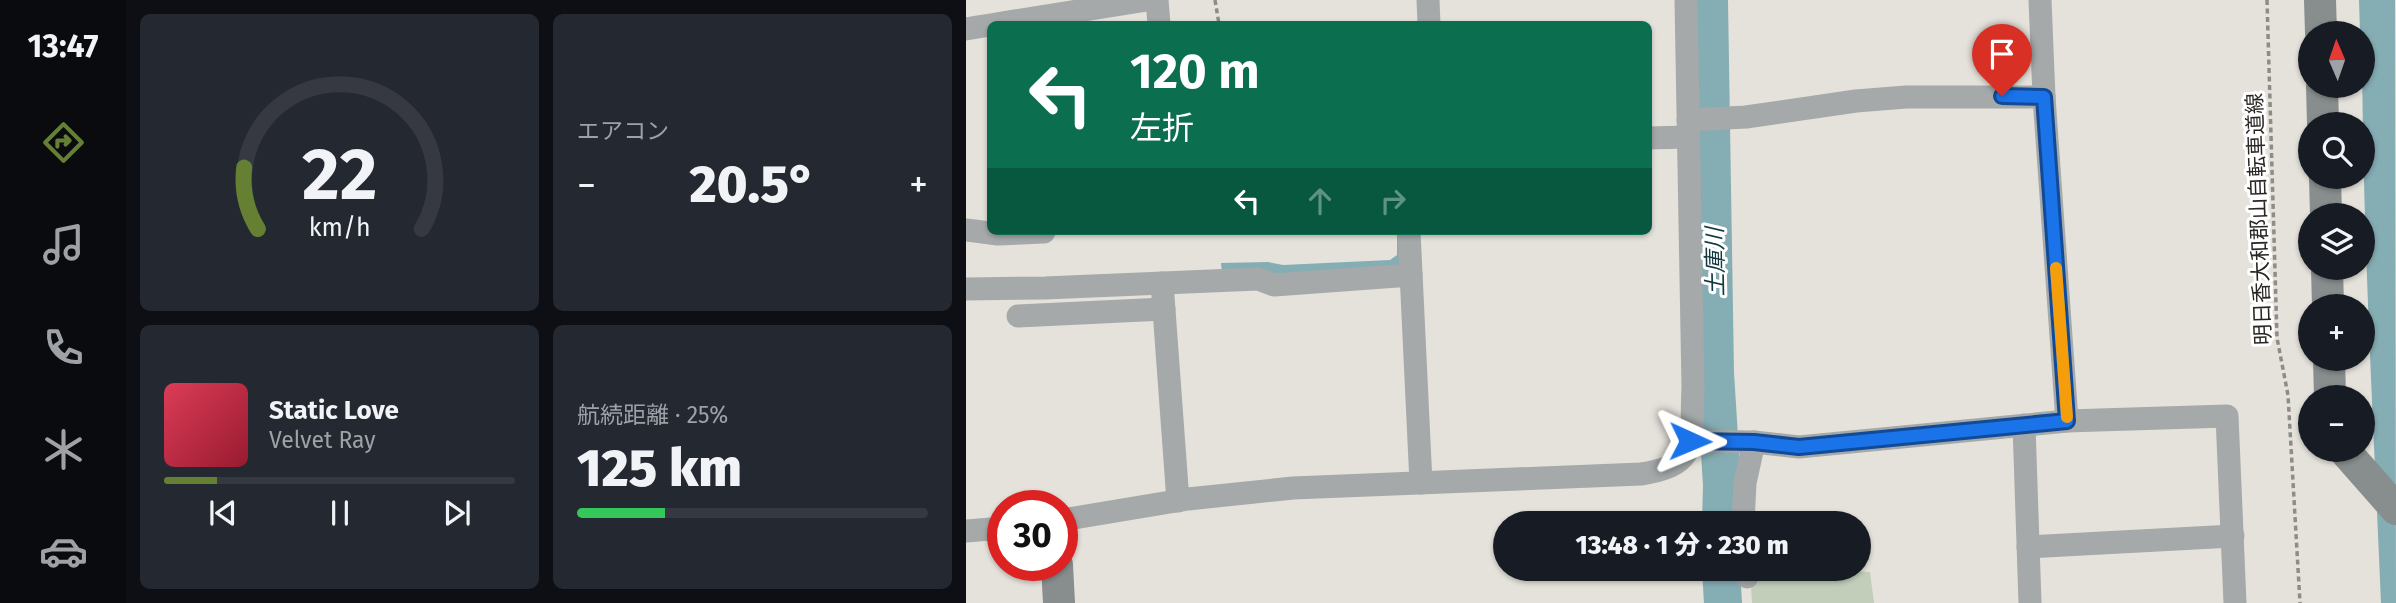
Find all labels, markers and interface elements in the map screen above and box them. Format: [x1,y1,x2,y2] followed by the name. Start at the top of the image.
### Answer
[2298,21,2375,98] north arrow
[2298,21,2375,462] map controls
[1972,24,2032,96] pin
[27,27,99,65] text: 13:47
[1983,35,2021,73] icon: arrive
[1130,42,1260,101] text: 120 m
[1015,49,1106,140] icon: left
[2242,93,2276,345] street label: 明日香大和郡山自転車道線
[1130,109,1194,147] text: 左折
[2298,112,2375,189] button: search
[577,117,669,145] text: エアコン
[39,118,88,167] icon: directions
[302,131,377,218] text: 22
[690,153,816,216] text: 20.5°
[577,162,596,208] text: −
[909,162,928,208] text: +
[1228,182,1266,220] icon: left
[1301,182,1339,220] icon: ahead
[1374,182,1412,220] icon: right
[2298,203,2375,280] button: layers
[309,212,370,242] text: km/h
[39,220,88,269] icon: music
[1700,224,1730,297] water label: 土庫川
[2298,294,2375,371] button: +
[39,323,88,372] icon: phone
[2298,385,2375,462] button: −
[269,395,399,426] text: Static Love
[577,401,728,429] text: 航続距離 · 25%
[1653,404,1727,478] position arrow
[39,425,88,474] icon: climate
[269,426,376,454] text: Velvet Ray
[577,437,742,500] text: 125 km
[987,490,1078,581] speed limit sign: 30
[204,494,242,532] icon: previous
[321,494,359,532] icon: pause
[438,494,476,532] icon: next
[39,527,88,576] icon: car
[1575,530,1789,561] text: 13:48 · 1 分 · 230 m

